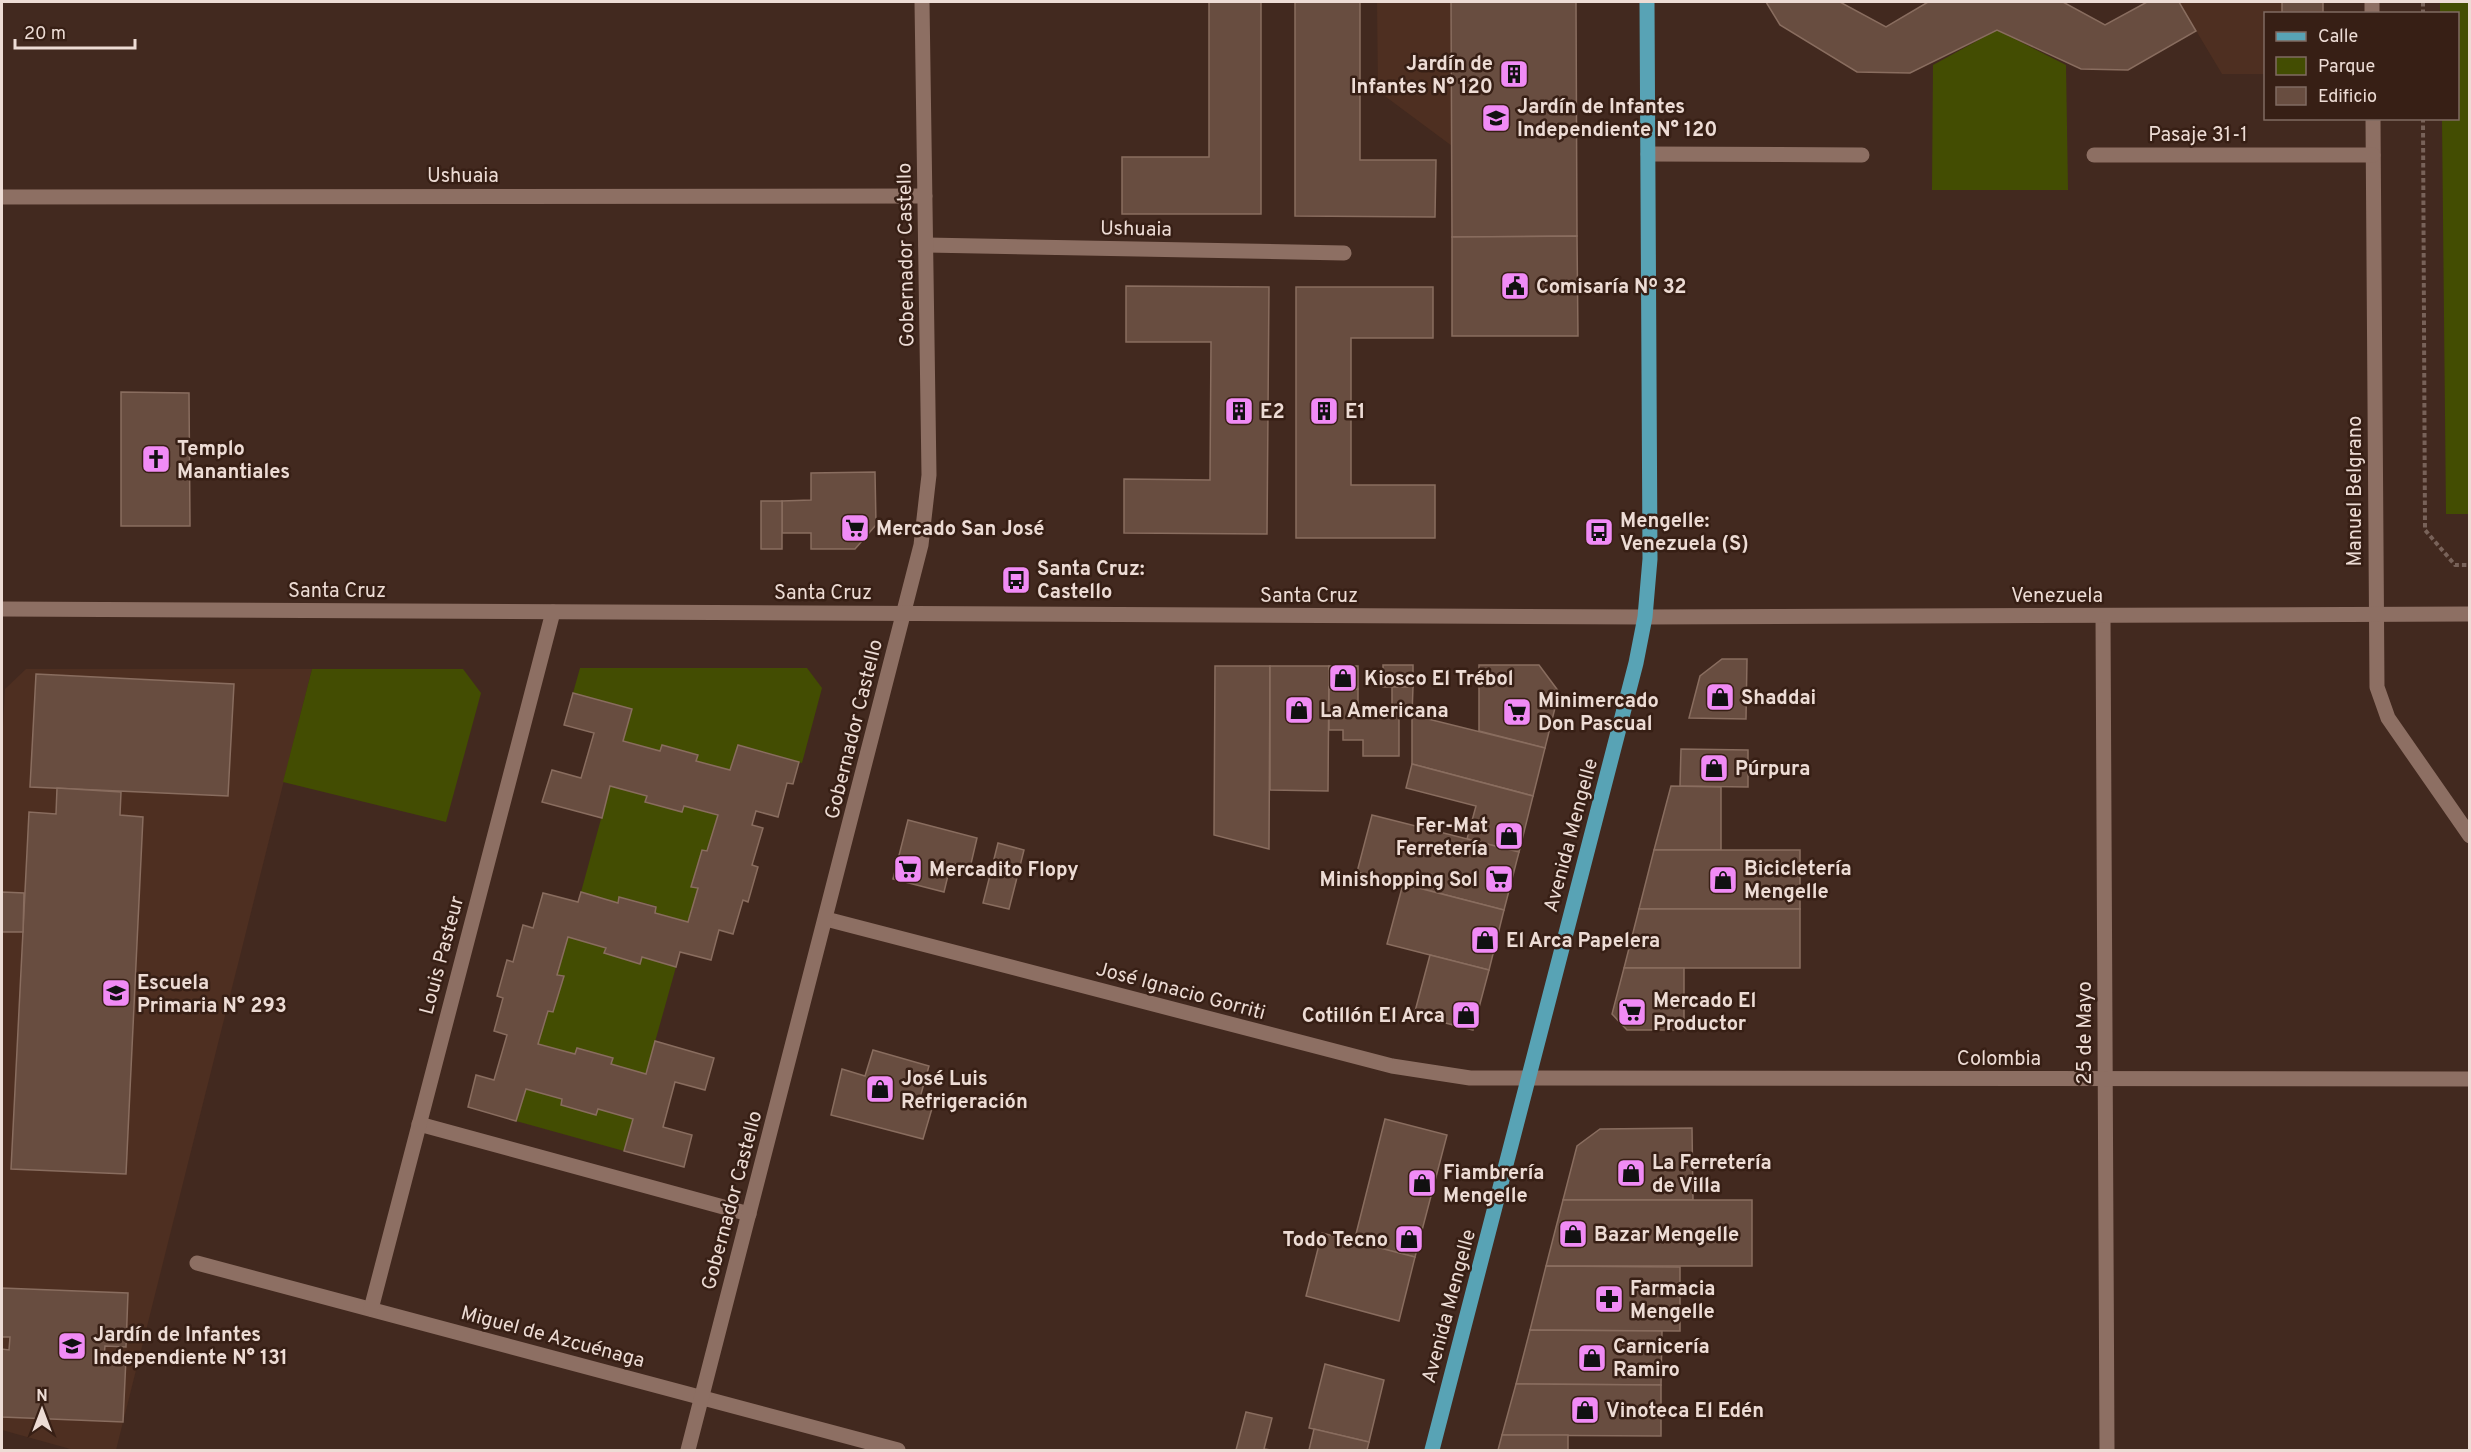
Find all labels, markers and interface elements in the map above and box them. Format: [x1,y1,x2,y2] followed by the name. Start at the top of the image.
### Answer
[15,12,135,50] scale bar
[2264,12,2459,120] legend
[24,23,66,46] text: 20 m
[2318,26,2358,49] text: Calle
[1351,52,1493,101] place label: Jardín de Infantes N° 120
[2318,56,2375,79] text: Parque
[1498,58,1530,90] building icon: Jardín de Infantes N° 120
[2318,86,2377,109] text: Edificio
[1517,95,1717,144] place label: Jardín de Infantes Independiente N° 120
[1480,102,1512,134] school or university icon: Jardín de Infantes Independiente N° 120
[2148,123,2248,149] street label: Pasaje 31-1
[892,163,922,347] street label: Gobernador Castello
[427,164,499,190] street label: Ushuaia
[1100,216,1172,244] street label: Ushuaia
[1499,270,1531,302] public building icon: Comisaría Nº 32
[1536,275,1687,301] place label: Comisaría Nº 32
[1223,395,1255,427] building icon: E2
[1308,395,1340,427] building icon: E1
[1260,400,1285,426] place label: E2
[1345,400,1365,426] place label: E1
[2343,416,2369,566] street label: Manuel Belgrano
[177,437,290,486] place label: Templo Manantiales
[140,443,172,475] church icon: Templo Manantiales
[1620,509,1749,558] place label: Mengelle: Venezuela (S)
[839,512,871,544] supermarket icon: Mercado San José
[1583,516,1615,548] bus stop icon: Mengelle: Venezuela (S)
[876,517,1045,543] place label: Mercado San José
[1037,557,1145,606] place label: Santa Cruz: Castello
[1000,564,1032,596] bus stop icon: Santa Cruz: Castello
[288,579,386,605] street label: Santa Cruz
[774,581,872,607] street label: Santa Cruz
[1260,584,1358,610] street label: Santa Cruz
[2011,584,2103,610] street label: Venezuela
[820,637,890,822] street label: Gobernador Castello
[1327,662,1359,694] shop icon: Kiosco El Trébol
[1364,667,1514,693] place label: Kiosco El Trébol
[1704,681,1736,713] shop icon: Shaddai
[1741,686,1816,712] place label: Shaddai
[1538,689,1659,738] place label: Minimercado Don Pascual
[1283,694,1315,726] shop icon: La Americana
[1501,696,1533,728] supermarket icon: Minimercado Don Pascual
[1320,699,1449,725] place label: La Americana
[1698,752,1730,784] shop icon: Púrpura
[1539,756,1605,915] street label: Avenida Mengelle
[1735,757,1810,783] place label: Púrpura
[1396,814,1488,863] place label: Fer-Mat Ferretería
[1493,820,1525,852] shop icon: Fer-Mat Ferretería
[892,853,924,885] supermarket icon: Mercadito Flopy
[1744,857,1852,906] place label: Bicicletería Mengelle
[929,858,1079,884] place label: Mercadito Flopy
[1483,863,1515,895] supermarket icon: Minishopping Sol
[1707,864,1739,896] shop icon: Bicicletería Mengelle
[1320,868,1478,894] place label: Minishopping Sol
[415,893,471,1018] street label: Louis Pasteur
[1469,924,1501,956] shop icon: El Arca Papelera
[1506,929,1660,955] place label: El Arca Papelera
[1093,957,1268,1027] street label: José Ignacio Gorriti
[137,971,287,1020] place label: Escuela Primaria N° 293
[100,977,132,1009] school or university icon: Escuela Primaria N° 293
[2073,981,2099,1085] street label: 25 de Mayo
[1653,989,1756,1038] place label: Mercado El Productor
[1616,996,1648,1028] supermarket icon: Mercado El Productor
[1450,999,1482,1031] shop icon: Cotillón El Arca
[1302,1004,1445,1030] place label: Cotillón El Arca
[1957,1047,2041,1073] street label: Colombia
[901,1067,1028,1116] place label: José Luis Refrigeración
[864,1073,896,1105] shop icon: José Luis Refrigeración
[697,1108,769,1293] street label: Gobernador Castello
[1652,1151,1772,1200] place label: La Ferretería de Villa
[1615,1157,1647,1189] shop icon: La Ferretería de Villa
[1443,1161,1544,1210] place label: Fiambrería Mengelle
[1406,1167,1438,1199] shop icon: Fiambrería Mengelle
[1557,1218,1589,1250] shop icon: Bazar Mengelle
[1393,1223,1425,1255] shop icon: Todo Tecno
[1594,1223,1739,1249] place label: Bazar Mengelle
[1417,1227,1483,1386] street label: Avenida Mengelle
[1283,1228,1388,1254] place label: Todo Tecno
[1630,1277,1716,1326] place label: Farmacia Mengelle
[1593,1283,1625,1315] pharmacy icon: Farmacia Mengelle
[458,1301,647,1375] street label: Miguel de Azcuénaga
[93,1323,288,1372] place label: Jardín de Infantes Independiente N° 131
[56,1330,88,1362] school or university icon: Jardín de Infantes Independiente N° 131
[1613,1335,1710,1384] place label: Carnicería Ramiro
[1576,1342,1608,1374] shop icon: Carnicería Ramiro
[12,1380,72,1440] north arrow
[36,1387,48,1407] text: N
[1569,1394,1601,1426] shop icon: Vinoteca El Edén
[1606,1399,1764,1425] place label: Vinoteca El Edén

